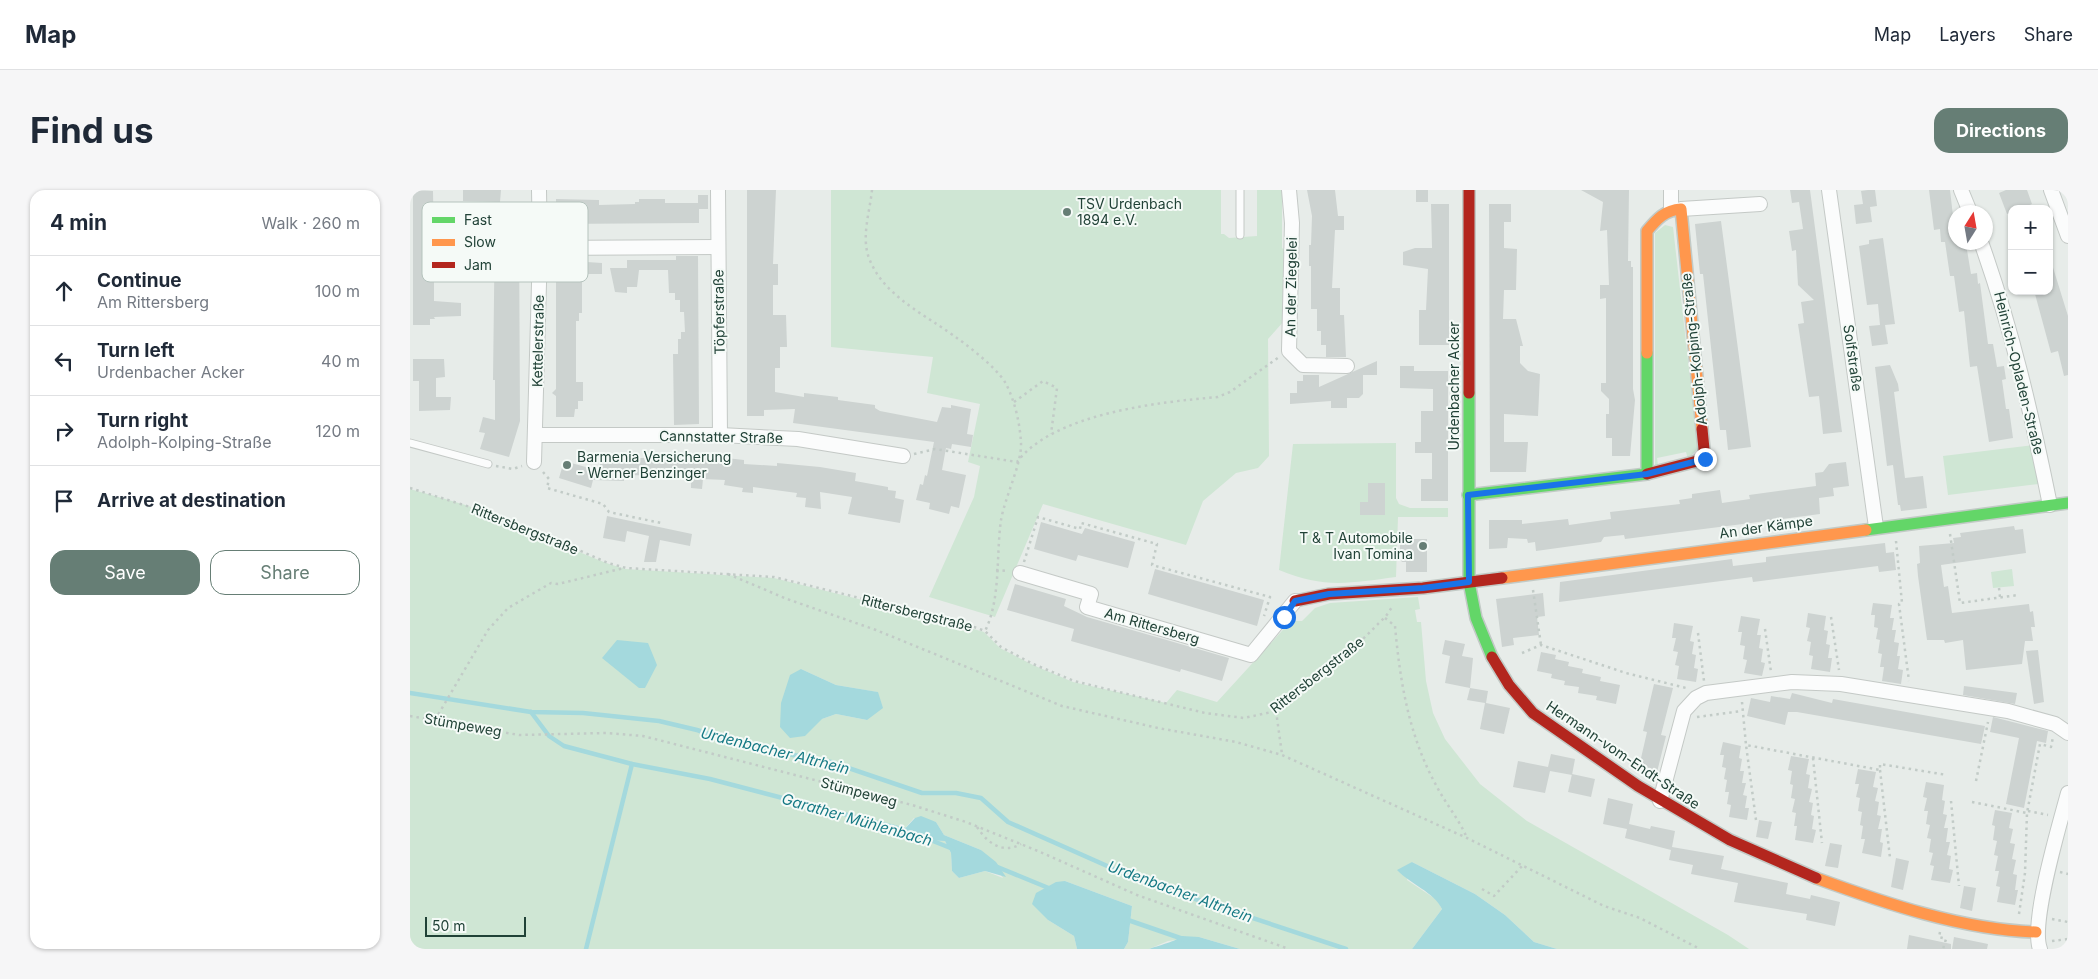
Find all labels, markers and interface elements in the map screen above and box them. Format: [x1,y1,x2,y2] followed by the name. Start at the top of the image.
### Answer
[25,20,76,49] text: Map
[1874,24,1911,45] text: Map
[1939,24,1996,45] text: Layers
[2024,24,2073,45] text: Share
[1934,108,2068,153] button: Directions
[30,109,154,151] text: Find us
[1077,195,1182,228] place label: TSV Urdenbach 1894 e.V.
[422,202,588,282] legend
[1948,205,1993,250] north arrow
[2008,205,2053,295] map controls
[2008,205,2053,250] button: +
[1061,206,1073,218] marker: TSV Urdenbach 1894 e.V.
[50,210,107,235] text: 4 min
[464,211,492,228] text: Fast
[262,213,360,233] text: Walk · 260 m
[464,233,496,250] text: Slow
[1281,237,1300,337] street label: An der Ziegelei
[2008,250,2053,295] button: −
[464,256,492,273] text: Jam
[97,269,182,292] text: Continue
[709,269,728,355] street label: Töpferstraße
[1677,272,1710,426] street label: Adolph-Kolping-Straße
[50,277,78,305] icon: ahead
[315,281,360,301] text: 100 m
[1991,290,2048,456] street label: Heinrich-Opladen-Straße
[97,292,209,312] text: Am Rittersberg
[528,295,547,387] street label: Kettelerstraße
[1445,321,1462,451] street label: Urdenbacher Acker
[1840,323,1867,393] street label: Solfstraße
[97,339,175,362] text: Turn left
[50,347,78,375] icon: left
[321,351,360,371] text: 40 m
[97,362,245,382] text: Urdenbacher Acker
[97,409,188,432] text: Turn right
[50,417,78,445] icon: right
[315,421,360,441] text: 120 m
[659,427,783,446] street label: Cannstatter Straße
[97,432,272,452] text: Adolph-Kolping-Straße
[577,448,731,481] place label: Barmenia Versicherung - Werner Benzinger
[1694,448,1717,471] route end
[561,459,573,471] marker: Barmenia Versicherung - Werner Benzinger
[50,487,78,515] icon: arrive
[97,489,286,512] text: Arrive at destination
[469,499,581,558] street label: Rittersbergstraße
[1718,512,1814,541] street label: An der Kämpe
[1299,529,1413,562] place label: T & T Automobile Ivan Tomina
[1417,540,1429,552] marker: T & T Automobile Ivan Tomina
[50,550,200,595] button: Save
[210,550,360,595] button: Share
[860,590,975,635] street label: Rittersbergstraße
[1103,604,1202,647] street label: Am Rittersberg
[1273,606,1296,629] route start
[1266,633,1367,716] street label: Rittersbergstraße
[1543,697,1703,812] street label: Hermann-vom-Endt-Straße
[423,709,503,740] street label: Stümpeweg
[699,723,852,778] water label: Urdenbacher Altrhein
[819,773,899,810] street label: Stümpeweg
[780,789,935,850] water label: Garather Mühlenbach
[1105,856,1255,927] water label: Urdenbacher Altrhein
[425,914,526,937] scale bar
[432,917,466,934] text: 50 m

